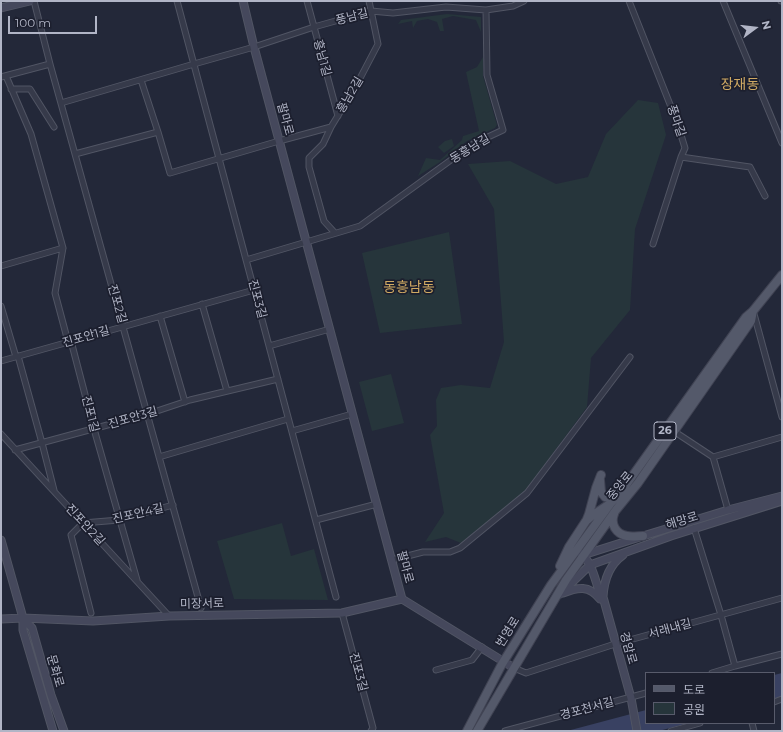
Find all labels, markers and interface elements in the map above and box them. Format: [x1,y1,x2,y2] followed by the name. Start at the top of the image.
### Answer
[334,6,370,28] street label: 풍남길
[10,8,99,34] scale bar
[735,8,775,48] north arrow
[15,15,51,30] text: 100 m
[759,19,775,31] text: N
[310,38,334,78] street label: 흥남1길
[334,74,366,116] street label: 흥남2길
[721,77,759,93] district label: 장재동
[274,101,296,137] street label: 팔마로
[664,103,688,139] street label: 풍마길
[447,131,493,167] street label: 동흥남길
[245,278,269,320] street label: 진포3길
[383,280,435,296] district label: 동흥남동
[105,283,129,325] street label: 진포2길
[61,323,111,351] street label: 진포안1길
[78,394,102,434] street label: 진포1길
[107,404,159,432] street label: 진포안3길
[654,422,676,440] road number: 26
[604,469,636,503] street label: 중앙로
[62,501,108,549] street label: 진포안2길
[111,501,165,527] street label: 진포안4길
[664,509,700,533] street label: 해망로
[394,549,416,585] street label: 팔마로
[180,596,224,612] street label: 미장서로
[493,614,523,650] street label: 번영로
[647,616,693,642] street label: 서래내길
[617,630,639,666] street label: 경암로
[346,651,370,693] street label: 진포3길
[44,653,66,689] street label: 문화로
[645,672,775,724] legend
[683,682,705,697] text: 도로
[558,695,616,723] street label: 경포천서길
[683,702,705,717] text: 공원

